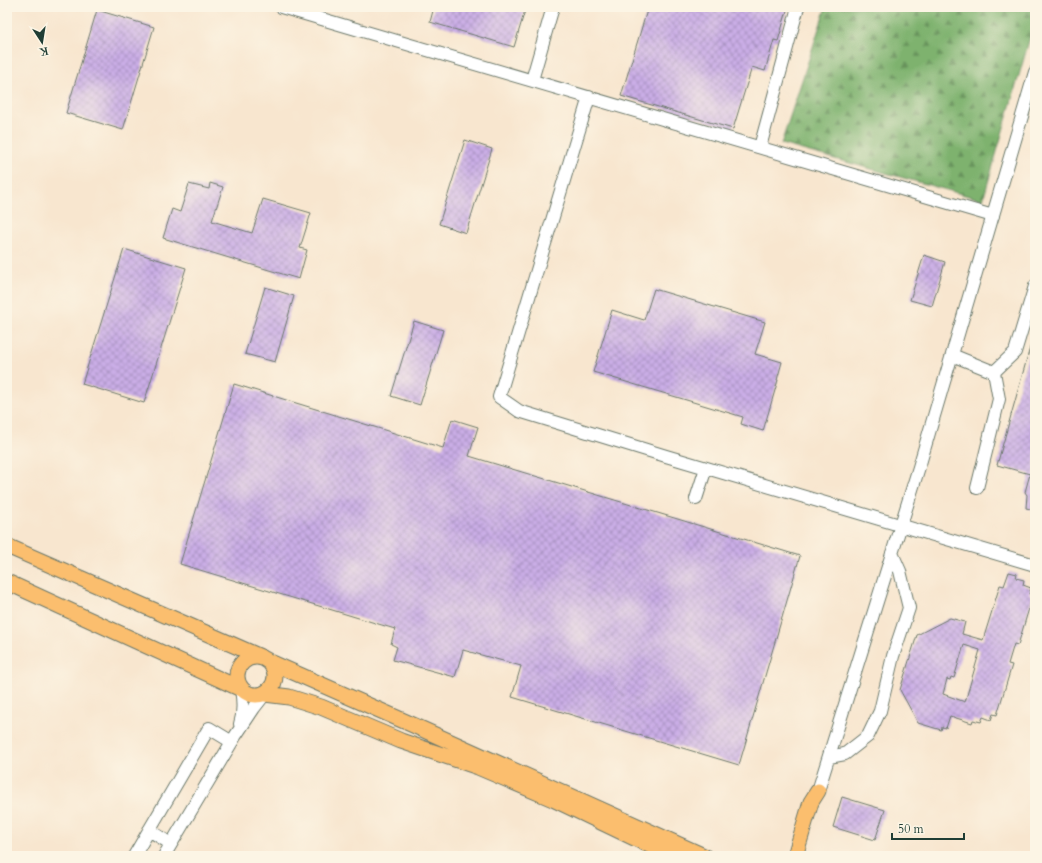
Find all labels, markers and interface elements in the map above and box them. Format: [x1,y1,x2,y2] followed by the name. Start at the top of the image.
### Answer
[22,22,62,62] north arrow
[38,43,50,60] text: K
[892,815,964,841] scale bar
[898,821,925,837] text: 50 m

